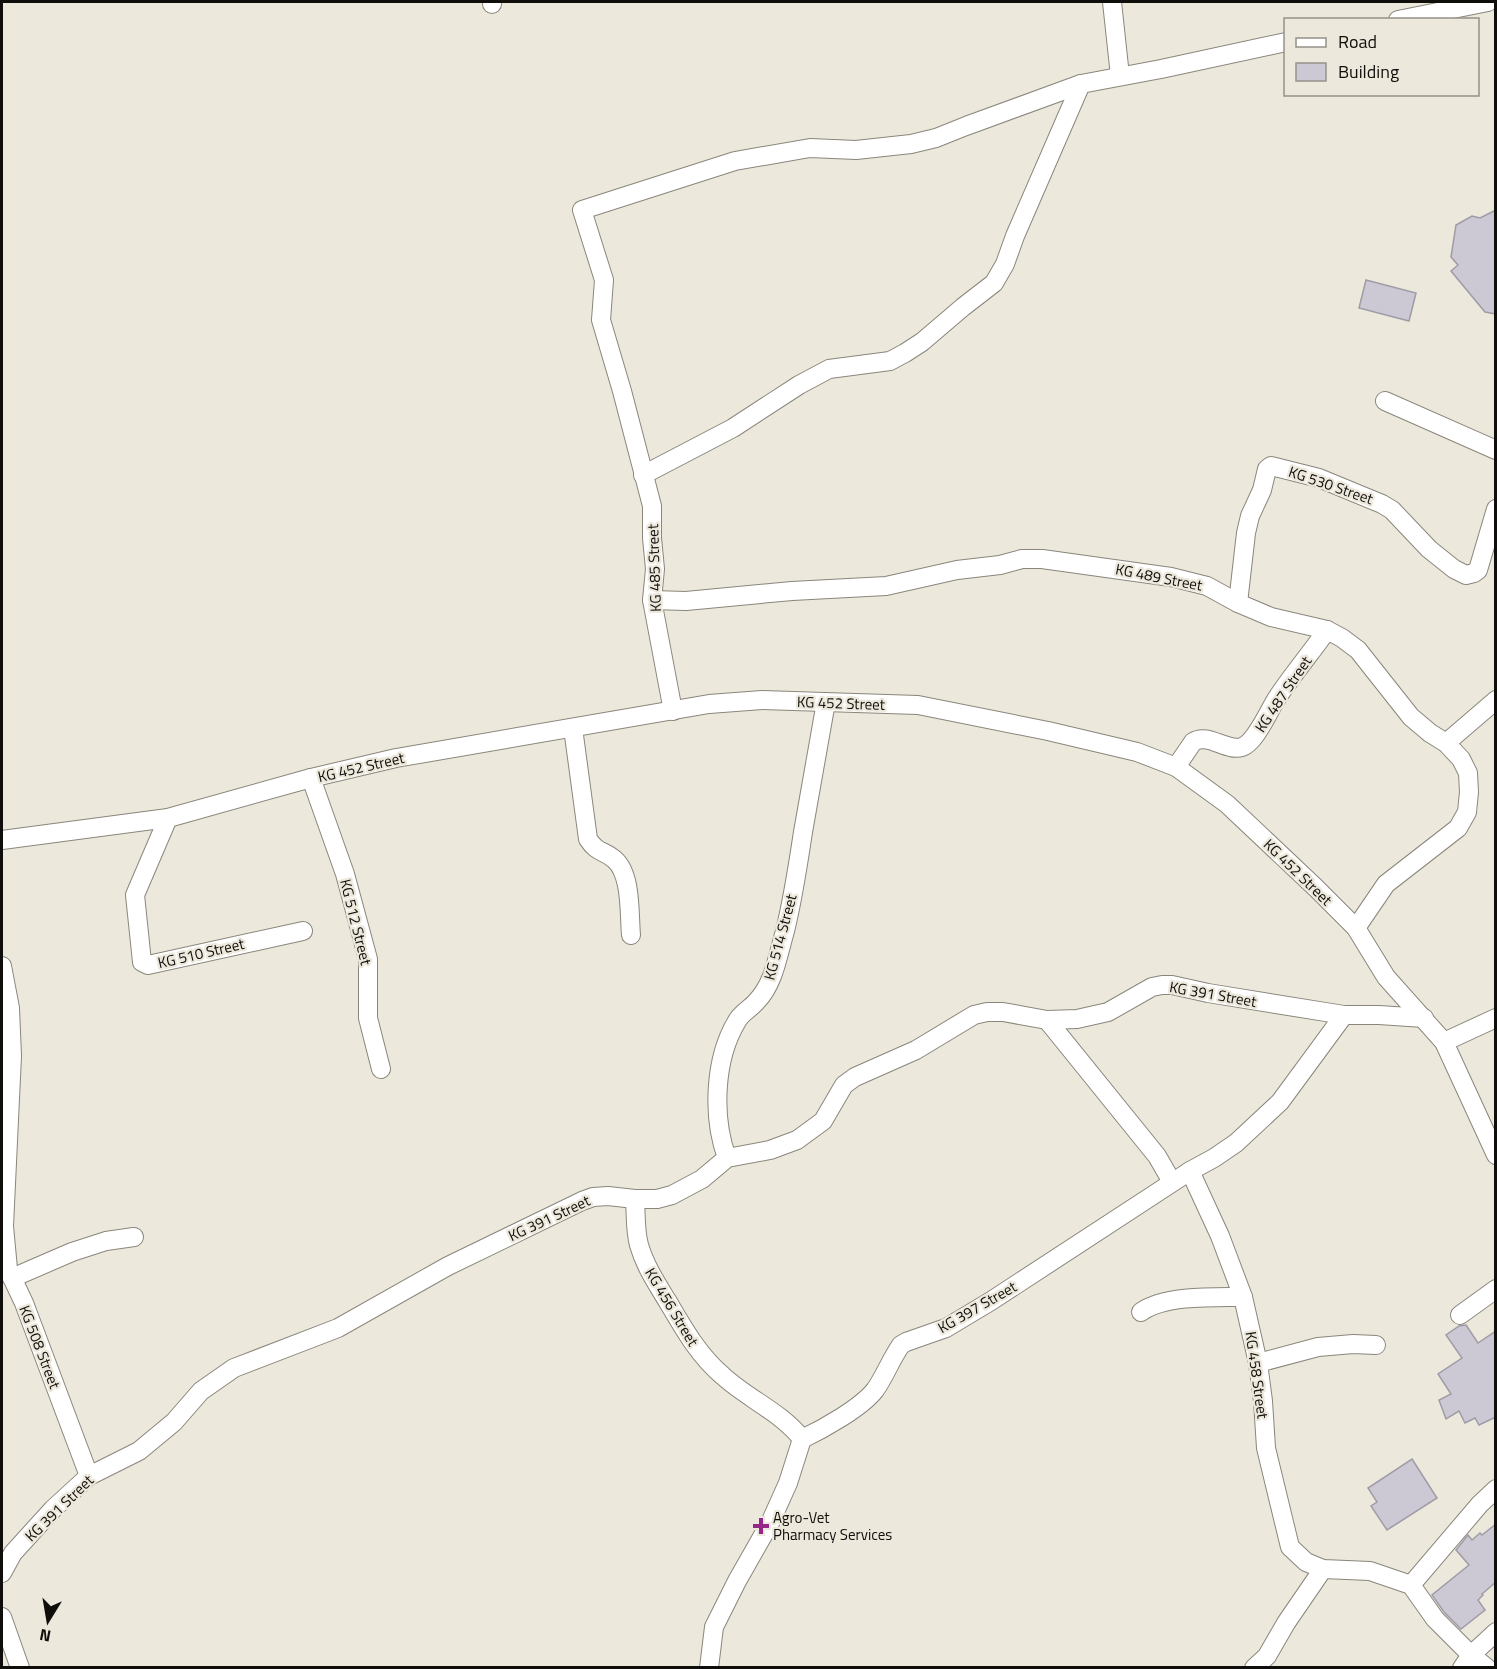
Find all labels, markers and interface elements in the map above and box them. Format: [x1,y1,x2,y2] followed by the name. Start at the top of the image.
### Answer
[1284,18,1479,96] legend
[1338,28,1377,55] text: Road
[1338,58,1399,85] text: Building
[1286,460,1377,510] street label: KG 530 Street
[641,523,667,612] street label: KG 485 Street
[1114,557,1205,597] street label: KG 489 Street
[1249,650,1318,737] street label: KG 487 Street
[797,690,886,716] street label: KG 452 Street
[316,746,407,788] street label: KG 452 Street
[1258,833,1338,911] street label: KG 452 Street
[334,877,378,968] street label: KG 512 Street
[758,891,803,982] street label: KG 514 Street
[156,932,247,974] street label: KG 510 Street
[1168,975,1259,1013] street label: KG 391 Street
[504,1189,594,1247] street label: KG 391 Street
[639,1263,705,1351] street label: KG 456 Street
[933,1275,1021,1339] street label: KG 397 Street
[13,1302,67,1393] street label: KG 508 Street
[1239,1330,1275,1421] street label: KG 458 Street
[19,1469,99,1547] street label: KG 391 Street
[773,1506,892,1546] place label: Agro-Vet Pharmacy Services
[754,1519,768,1533] marker: Agro-Vet Pharmacy Services
[18,1591,78,1651] north arrow
[37,1623,53,1649] text: N

